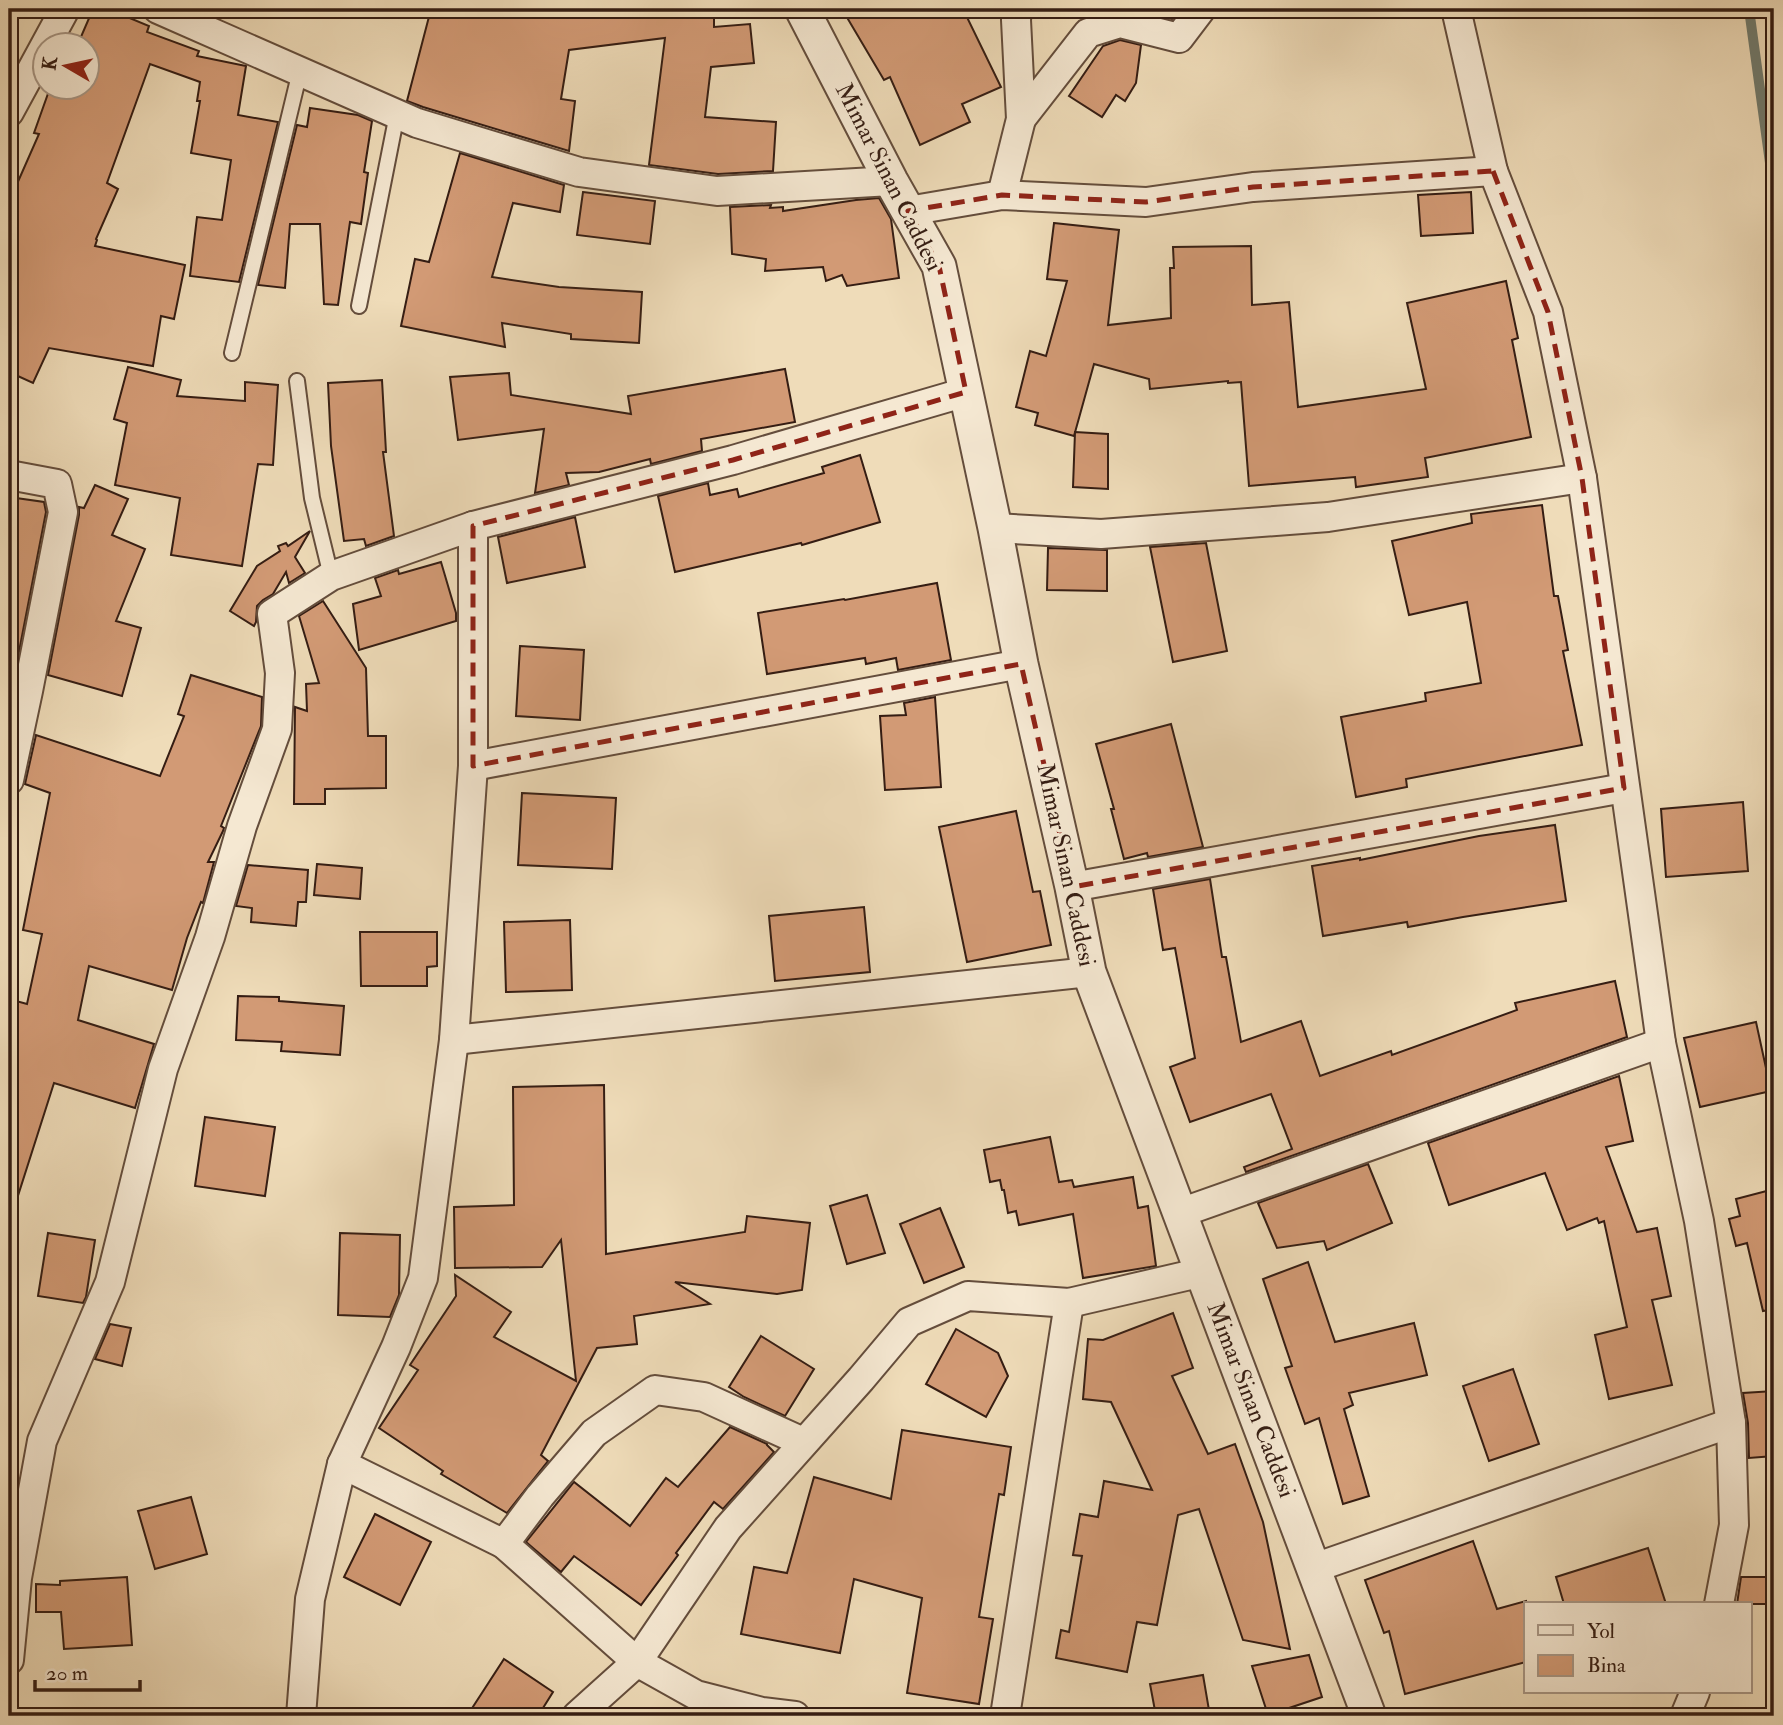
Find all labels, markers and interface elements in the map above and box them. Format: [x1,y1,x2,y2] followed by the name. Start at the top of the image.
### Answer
[32,32,102,102] north arrow
[37,54,63,72] text: K
[828,78,950,276] street label: Mimar Sinan Caddesi
[1029,761,1103,969] street label: Mimar Sinan Caddesi
[1199,1298,1303,1502] street label: Mimar Sinan Caddesi
[1524,1602,1752,1694] legend
[1587,1618,1615,1645] text: Yol
[35,1648,140,1692] scale bar
[1587,1652,1626,1679] text: Bina
[46,1660,88,1687] text: 20 m

